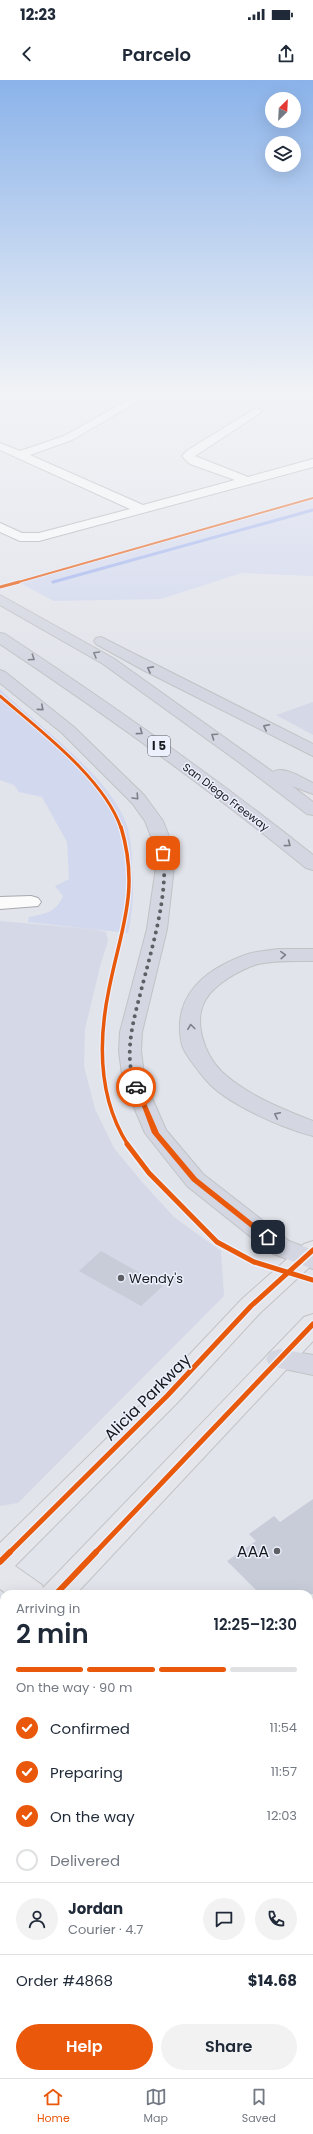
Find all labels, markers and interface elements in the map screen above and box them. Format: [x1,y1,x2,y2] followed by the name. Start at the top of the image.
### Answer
[20,4,56,25] text: 12:23
[122,42,191,67] text: Parcelo
[16,43,38,65] icon: back
[275,43,297,65] icon: share
[265,92,301,128] north arrow
[265,92,301,172] map controls
[265,136,301,172] button: layers
[93,651,100,658] one-way arrow
[28,654,35,661] one-way arrow
[147,666,155,673] one-way arrow
[37,703,44,710] one-way arrow
[263,724,271,732] one-way arrow
[135,727,142,734] one-way arrow
[211,733,218,741] one-way arrow
[148,736,170,756] road number: I 5
[179,759,273,835] street label: San Diego Freeway
[131,792,138,800] one-way arrow
[146,836,180,870] pin
[284,839,291,846] one-way arrow
[152,842,174,864] icon: bag
[280,950,286,959] one-way arrow
[187,1023,196,1030] one-way arrow
[116,1067,156,1107] courier
[125,1076,147,1098] icon: car
[274,1112,281,1119] one-way arrow
[251,1220,285,1254] pin
[257,1226,279,1248] icon: home
[129,1269,183,1288] place label: Wendy's
[116,1273,126,1283] marker: Wendy's
[99,1349,196,1446] street label: Alicia Parkway
[237,1540,269,1563] place label: AAA
[272,1546,282,1556] marker: AAA
[16,1599,80,1618] text: Arriving in
[214,1614,297,1635] text: 12:25–12:30
[16,1616,89,1652] text: 2 min
[16,1678,132,1697] text: On the way · 90 m
[16,1717,38,1739] icon: check
[50,1718,130,1739] text: Confirmed
[270,1718,297,1737] text: 11:54
[16,1761,38,1783] icon: check
[50,1762,123,1783] text: Preparing
[271,1762,297,1781] text: 11:57
[16,1805,38,1827] icon: check
[50,1806,135,1827] text: On the way
[267,1806,297,1825] text: 12:03
[50,1850,120,1871] text: Delivered
[16,1898,58,1940] button: person
[68,1898,123,1919] text: Jordan
[203,1898,245,1940] button: chat
[255,1898,297,1940] button: phone
[68,1920,143,1939] text: Courier · 4.7
[16,1970,113,1991] text: Order #4868
[248,1970,297,1991] text: $14.68
[16,2024,153,2070] button: Help
[161,2024,297,2070] button: Share
[37,2086,70,2127] tab: Home
[144,2086,168,2127] tab: Map
[242,2086,276,2127] tab: Saved

